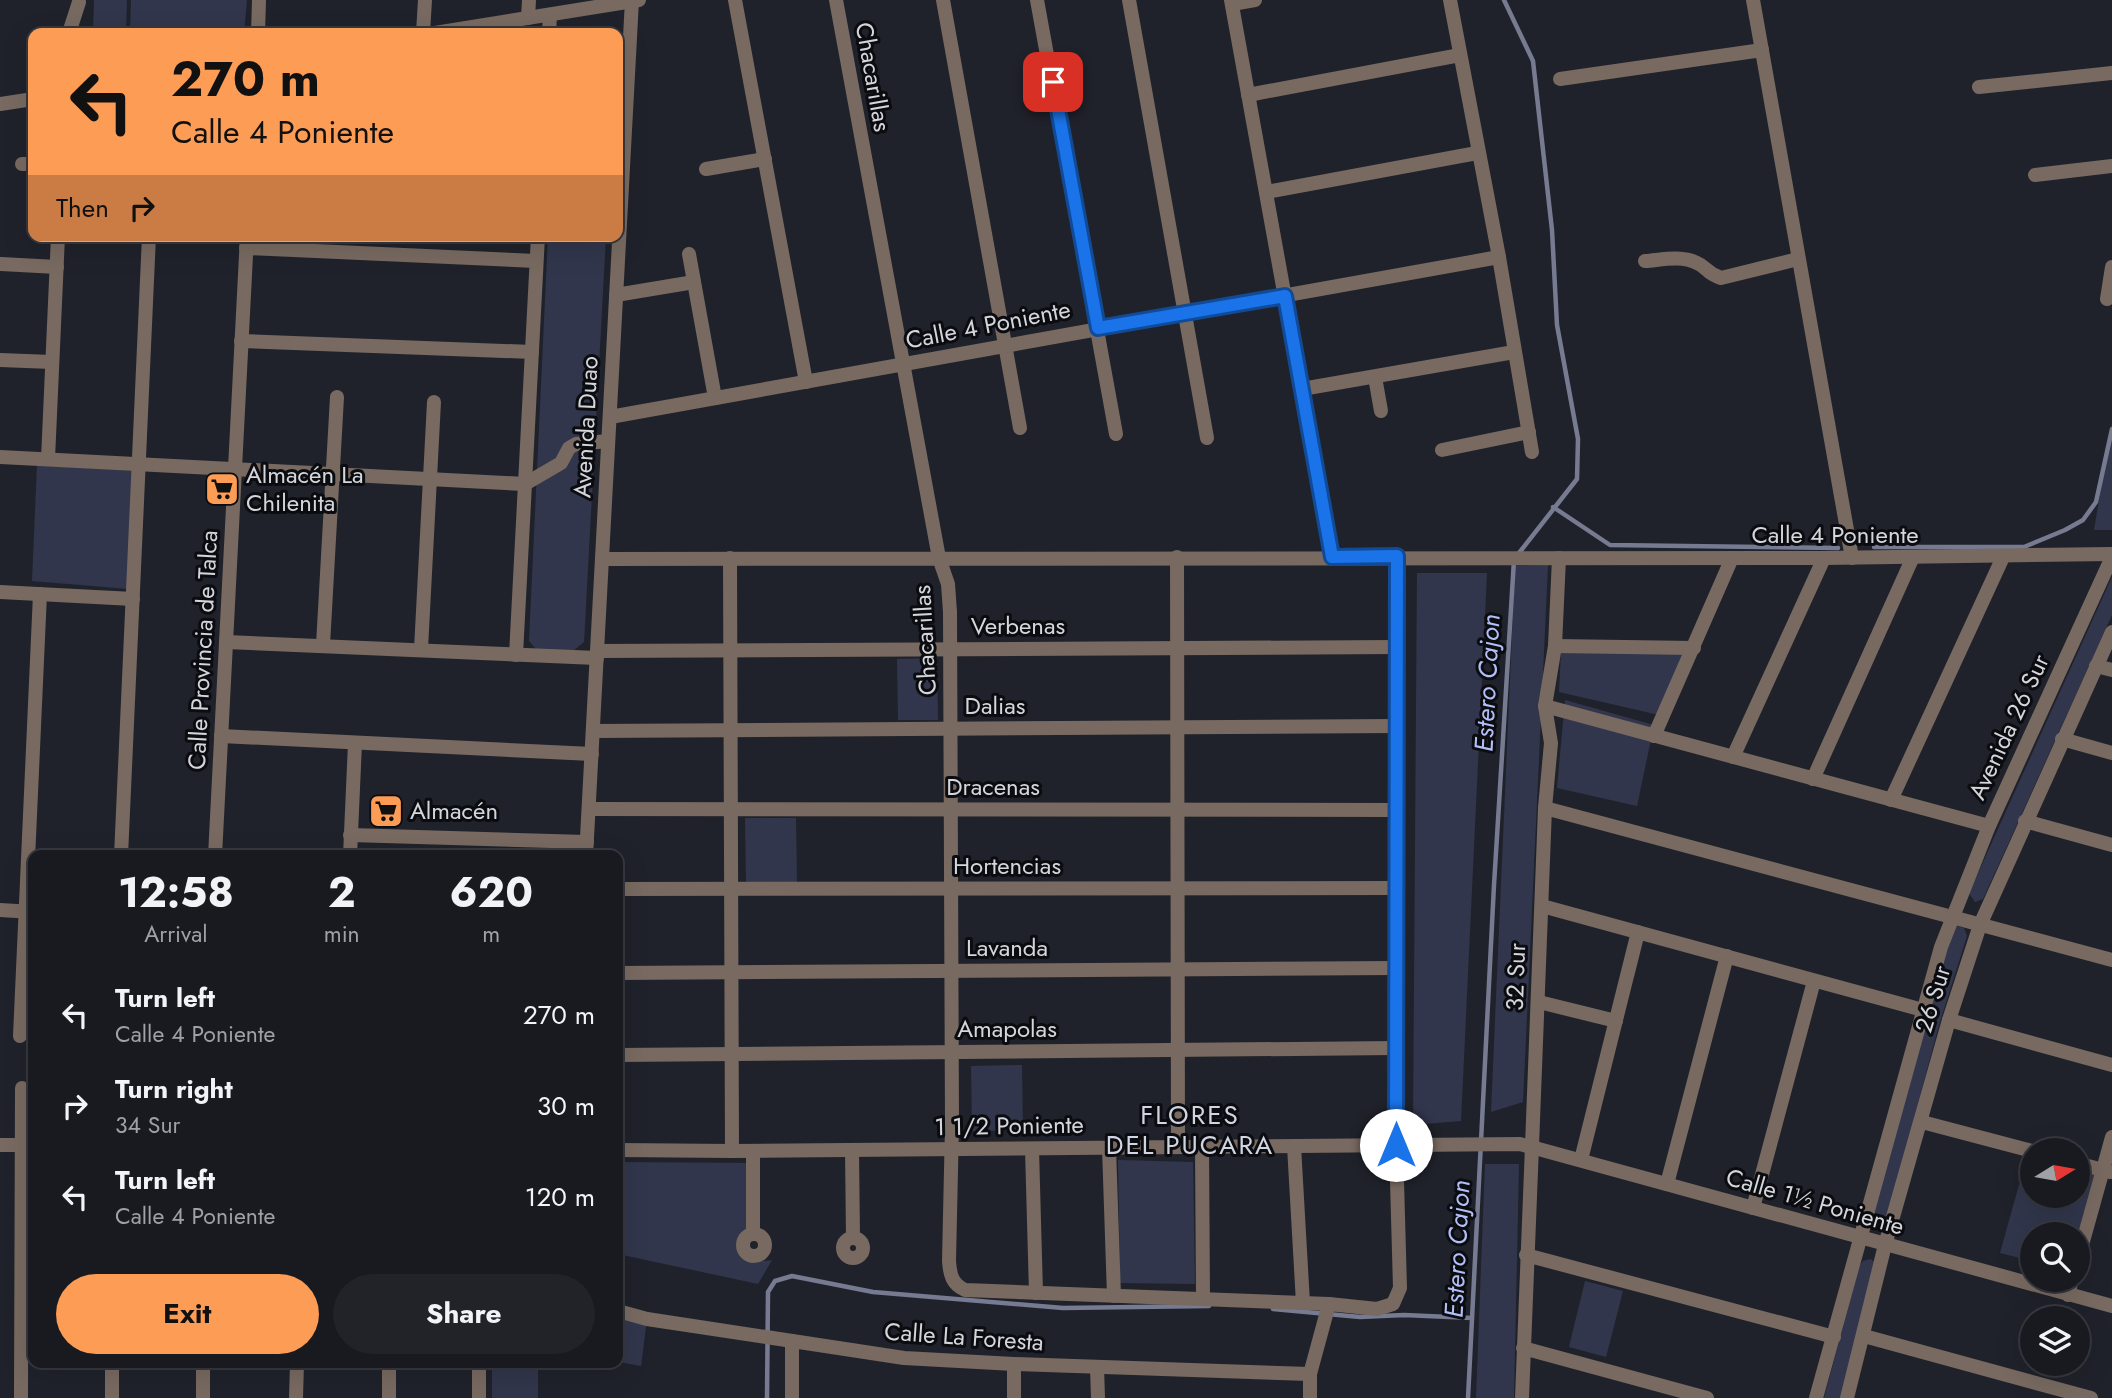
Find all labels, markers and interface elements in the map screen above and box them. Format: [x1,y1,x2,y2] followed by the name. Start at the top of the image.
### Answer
[847,20,900,134] street label: Chacarillas
[171,44,320,114] text: 270 m
[1023,52,1083,112] pin
[56,56,147,147] icon: left
[1034,63,1072,101] icon: arrive
[171,109,394,155] text: Calle 4 Poniente
[56,189,109,227] text: Then
[123,189,161,227] icon: right
[902,291,1073,358] street label: Calle 4 Poniente
[564,355,607,499] street label: Avenida Duao
[246,457,364,520] place label: Almacén La Chilenita
[203,470,241,508] supermarket icon: Almacén La Chilenita
[1751,517,1919,552] street label: Calle 4 Poniente
[179,529,226,771] street label: Calle Provincia de Talca
[904,584,945,696] street label: Chacarillas
[971,608,1065,643] street label: Verbenas
[1464,613,1510,753] water label: Estero Cajon
[1959,647,2058,805] street label: Avenida 26 Sur
[965,688,1025,723] street label: Dalias
[946,769,1040,804] street label: Dracenas
[367,792,405,830] supermarket icon: Almacén
[410,793,498,828] place label: Almacén
[953,848,1061,883] street label: Hortencias
[118,862,234,923] text: 12:58
[328,862,355,923] text: 2
[450,862,533,923] text: 620
[144,917,208,951] text: Arrival
[324,917,360,951] text: min
[482,917,500,951] text: m
[966,930,1048,965] street label: Lavanda
[1497,942,1534,1012] street label: 32 Sur
[1906,960,1960,1037] street label: 26 Sur
[115,979,215,1017] text: Turn left
[56,996,94,1034] icon: left
[523,996,595,1034] text: 270 m
[957,1011,1057,1046] street label: Amapolas
[115,1017,275,1051] text: Calle 4 Poniente
[115,1070,233,1108] text: Turn right
[56,1087,94,1125] icon: right
[537,1087,595,1125] text: 30 m
[1106,1096,1274,1164] district label: FLORES DEL PUCARA
[934,1107,1084,1144] street label: 1 1/2 Poniente
[115,1108,180,1142] text: 34 Sur
[1359,1108,1433,1182] position arrow
[2020,1138,2090,1208] north arrow
[2020,1138,2090,1376] map controls
[1722,1159,1908,1244] street label: Calle 1½ Poniente
[115,1161,215,1199] text: Turn left
[56,1178,94,1216] icon: left
[525,1178,595,1216] text: 120 m
[1434,1179,1480,1319] water label: Estero Cajon
[115,1199,275,1233] text: Calle 4 Poniente
[2020,1222,2090,1292] button: search
[56,1274,319,1354] button: Exit
[333,1274,595,1354] button: Share
[2020,1306,2090,1376] button: layers
[883,1313,1045,1360] street label: Calle La Foresta

